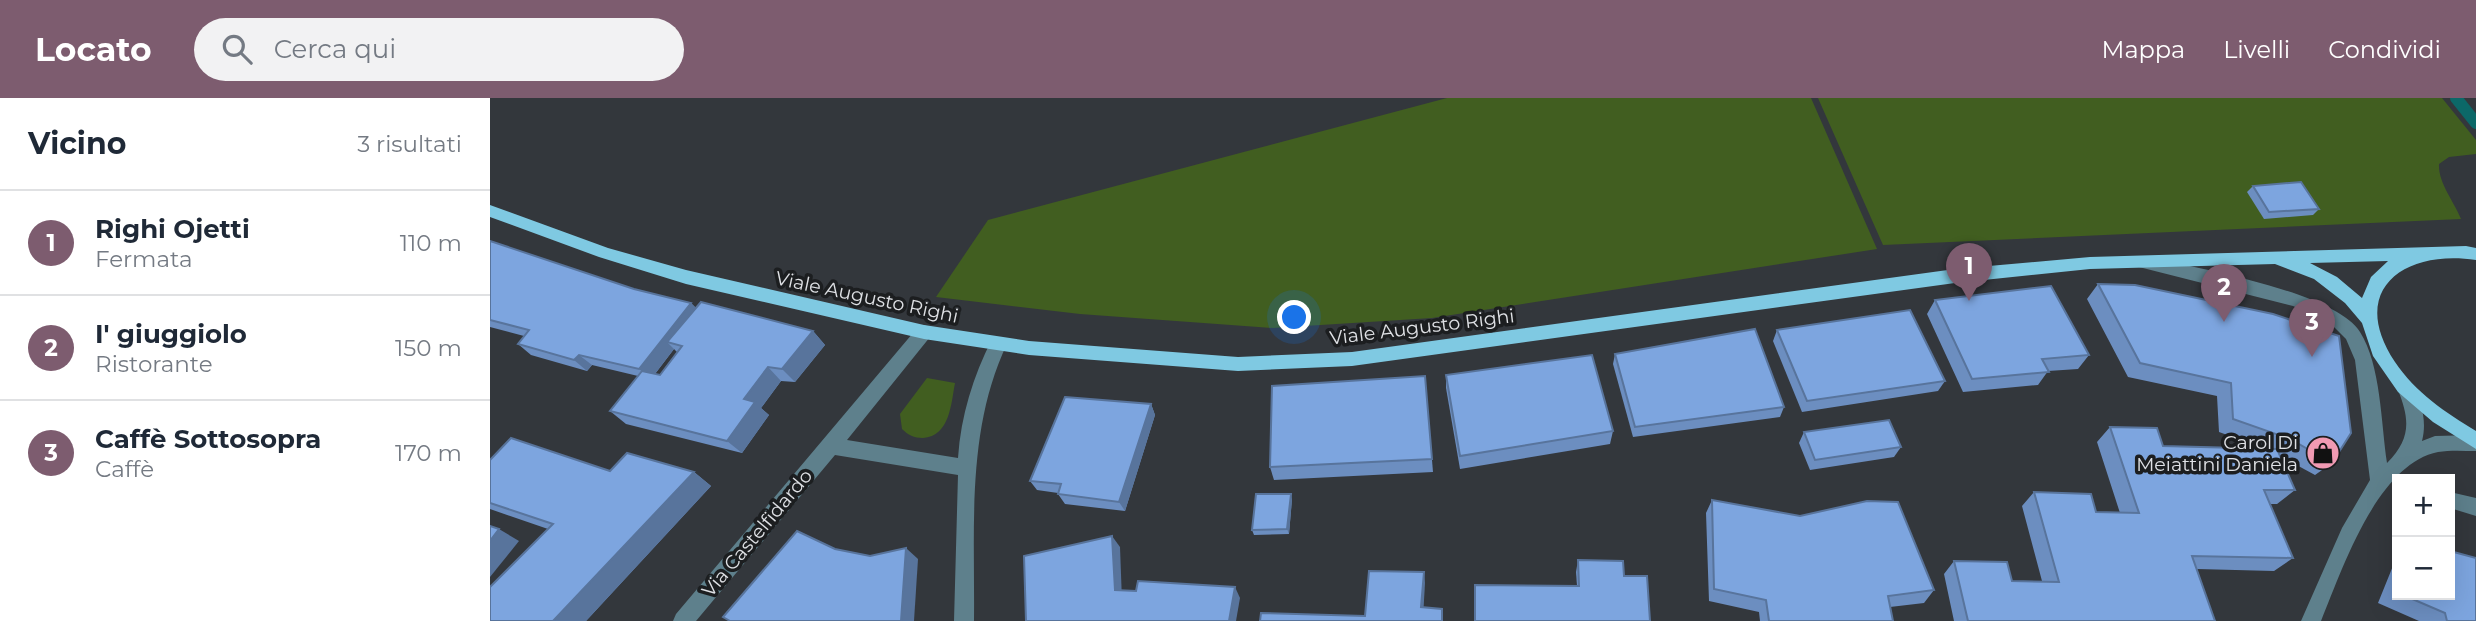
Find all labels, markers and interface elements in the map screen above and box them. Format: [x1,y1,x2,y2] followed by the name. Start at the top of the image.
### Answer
[194,18,684,81] search box
[35,29,152,69] text: Locato
[218,30,256,68] icon: search
[274,33,396,65] text: Cerca qui
[2102,35,2185,64] text: Mappa
[2223,35,2290,64] text: Livelli
[2328,35,2441,64] text: Condividi
[28,125,126,162] text: Vicino
[357,130,462,158] text: 3 risultati
[95,213,250,245] text: Righi Ojetti
[46,229,56,257] text: 1
[400,229,462,257] text: 110 m
[1946,243,1992,301] pin: 1
[95,245,193,273] text: Fermata
[2201,264,2247,322] pin: 2
[774,266,960,328] street label: Viale Augusto Righi
[2289,299,2335,357] pin: 3
[1277,300,1311,334] your location
[1328,304,1516,350] street label: Viale Augusto Righi
[95,318,247,350] text: I' giuggiolo
[44,334,58,362] text: 2
[395,334,462,362] text: 150 m
[95,350,213,378] text: Ristorante
[95,423,321,455] text: Caffè Sottosopra
[2136,431,2298,476] place label: Carol Di Meiattini Daniela
[2304,434,2342,472] shop icon: Carol Di Meiattini Daniela
[44,439,58,467] text: 3
[395,439,462,467] text: 170 m
[95,455,154,483] text: Caffè
[697,464,817,602] street label: Via Castelfidardo
[2392,474,2455,600] map controls
[2392,474,2455,537] button: +
[2392,537,2455,600] button: −

